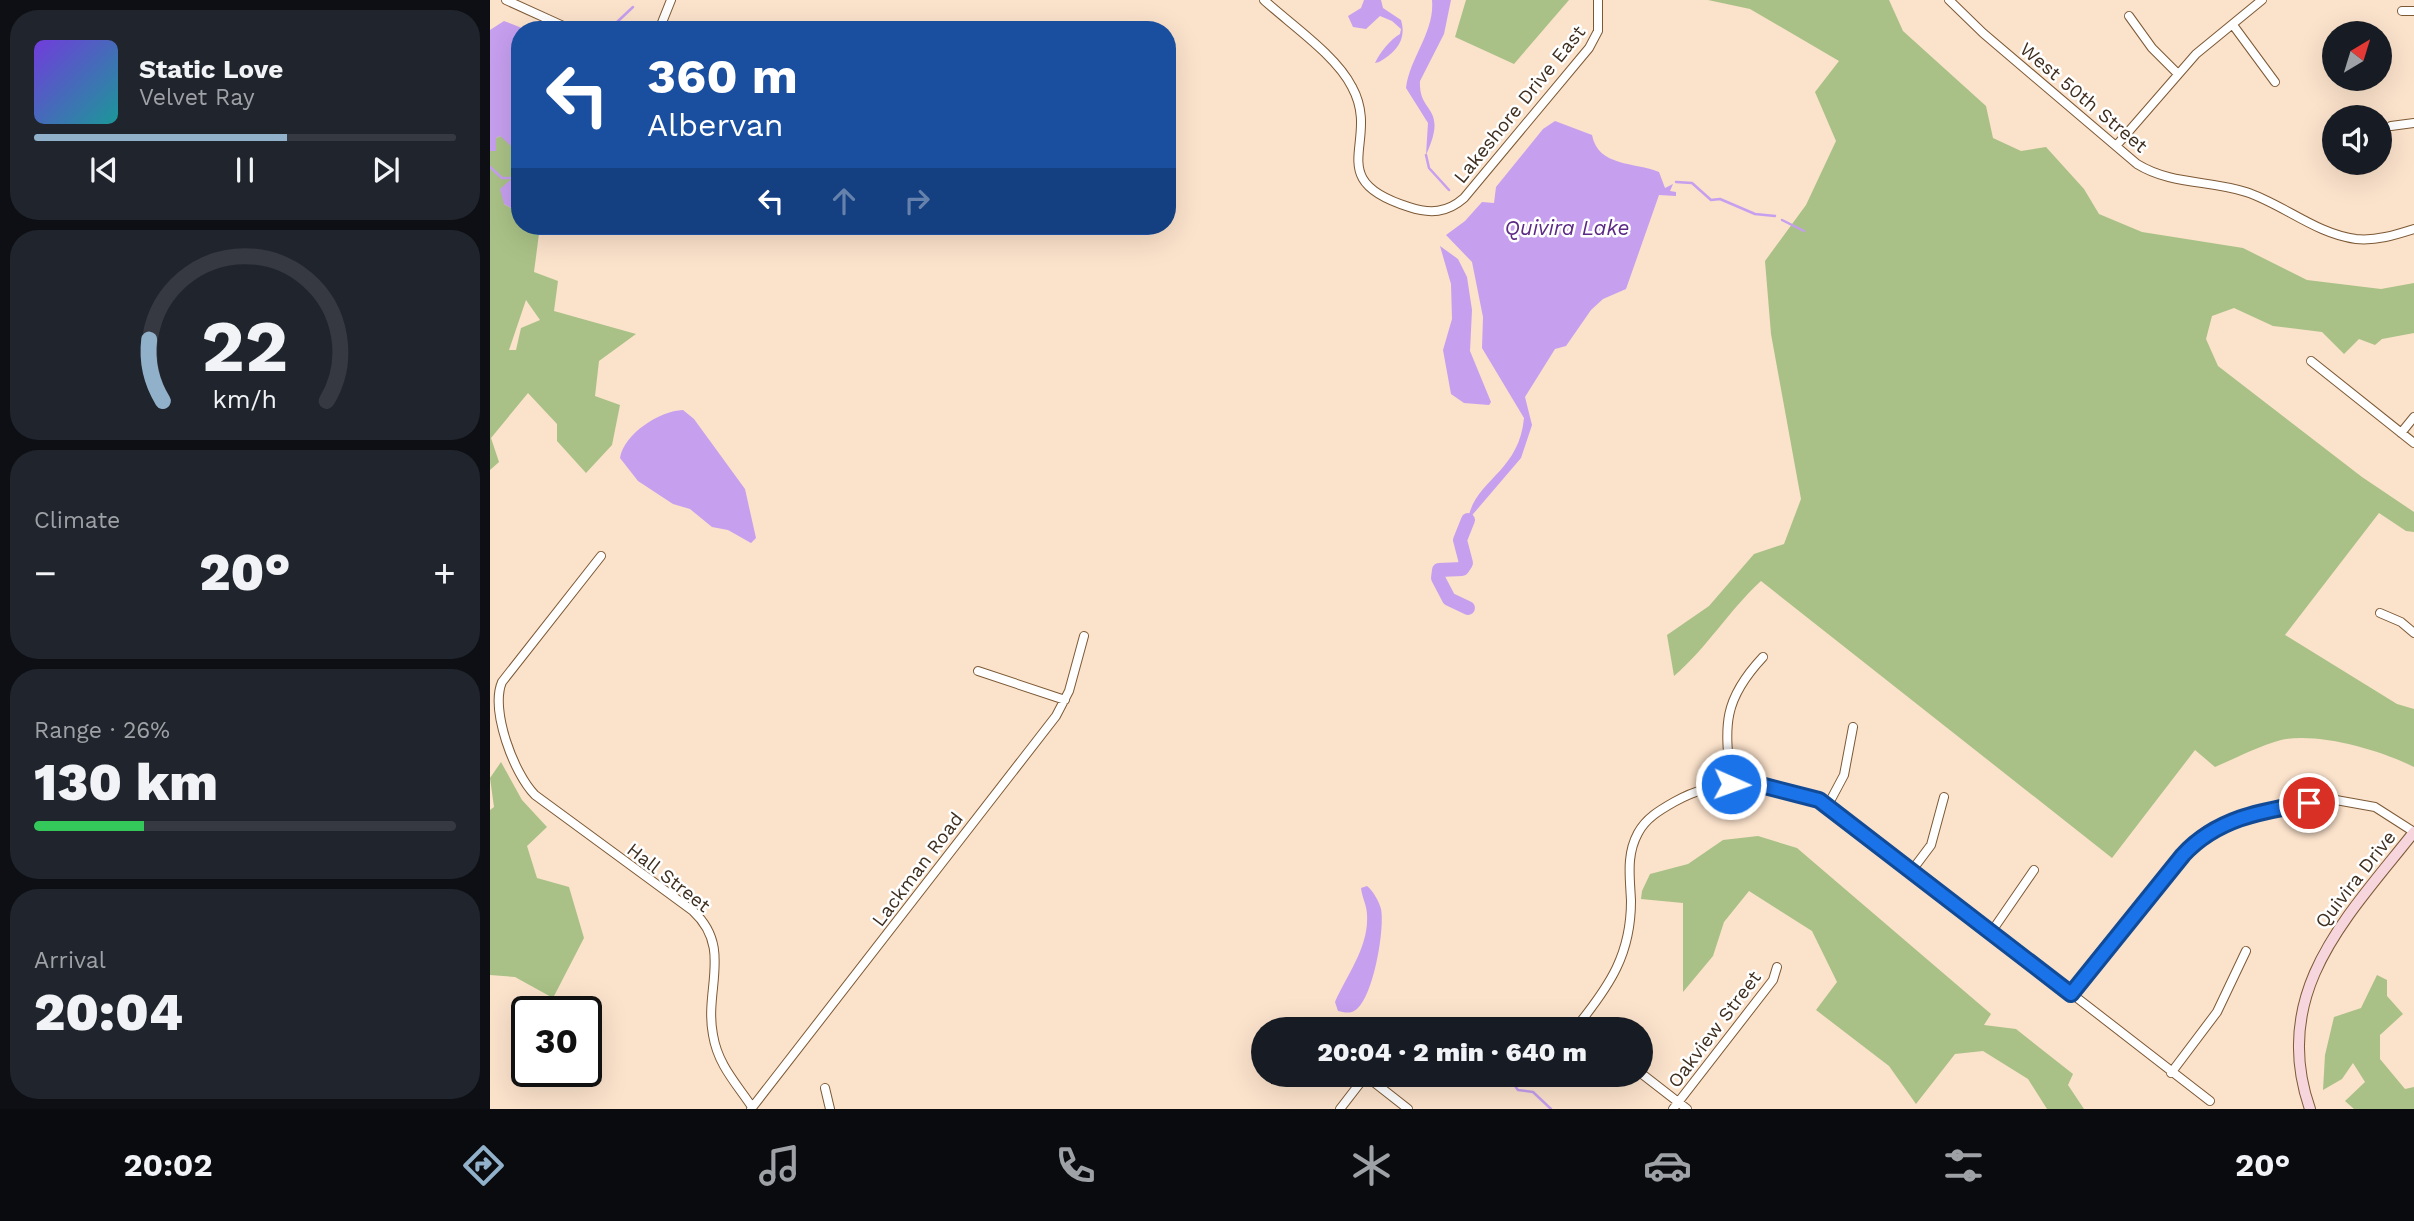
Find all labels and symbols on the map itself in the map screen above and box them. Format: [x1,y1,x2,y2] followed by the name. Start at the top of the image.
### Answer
[1449,21,1590,188] street label: Lakeshore Drive East
[2322,21,2392,91] north arrow
[2015,37,2152,157] street label: West 50th Street
[1505,215,1629,240] water label: Quivira Lake
[1694,747,1768,821] position arrow
[2279,773,2339,833] pin
[867,808,968,931] street label: Lackman Road
[2310,826,2401,933] street label: Quivira Drive
[623,838,715,917] street label: Hall Street
[1663,966,1766,1092] street label: Oakview Street
[511,996,602,1087] speed limit sign: 30

